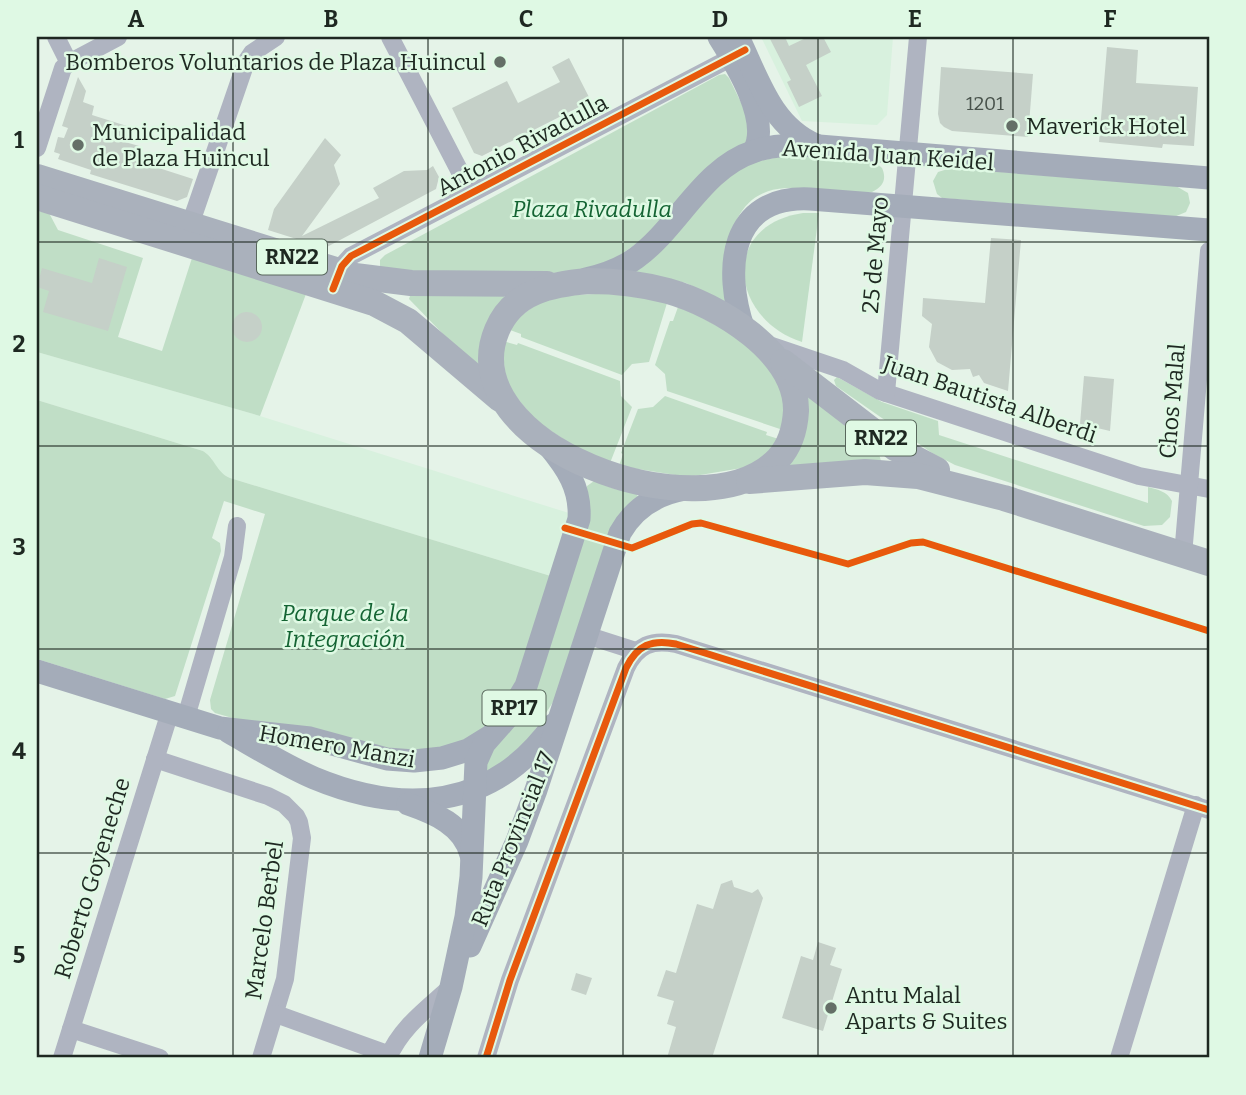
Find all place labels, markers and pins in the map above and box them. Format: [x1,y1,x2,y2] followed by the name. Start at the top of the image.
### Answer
[65,48,486,76] place label: Bomberos Voluntarios de Plaza Huincul
[492,54,508,70] marker: Bomberos Voluntarios de Plaza Huincul
[1026,112,1187,140] place label: Maverick Hotel
[92,118,270,172] place label: Municipalidad de Plaza Huincul
[1004,118,1020,134] marker: Maverick Hotel
[70,137,86,153] marker: Municipalidad de Plaza Huincul
[845,981,1008,1035] place label: Antu Malal Aparts & Suites
[823,1000,839,1016] marker: Antu Malal Aparts & Suites

